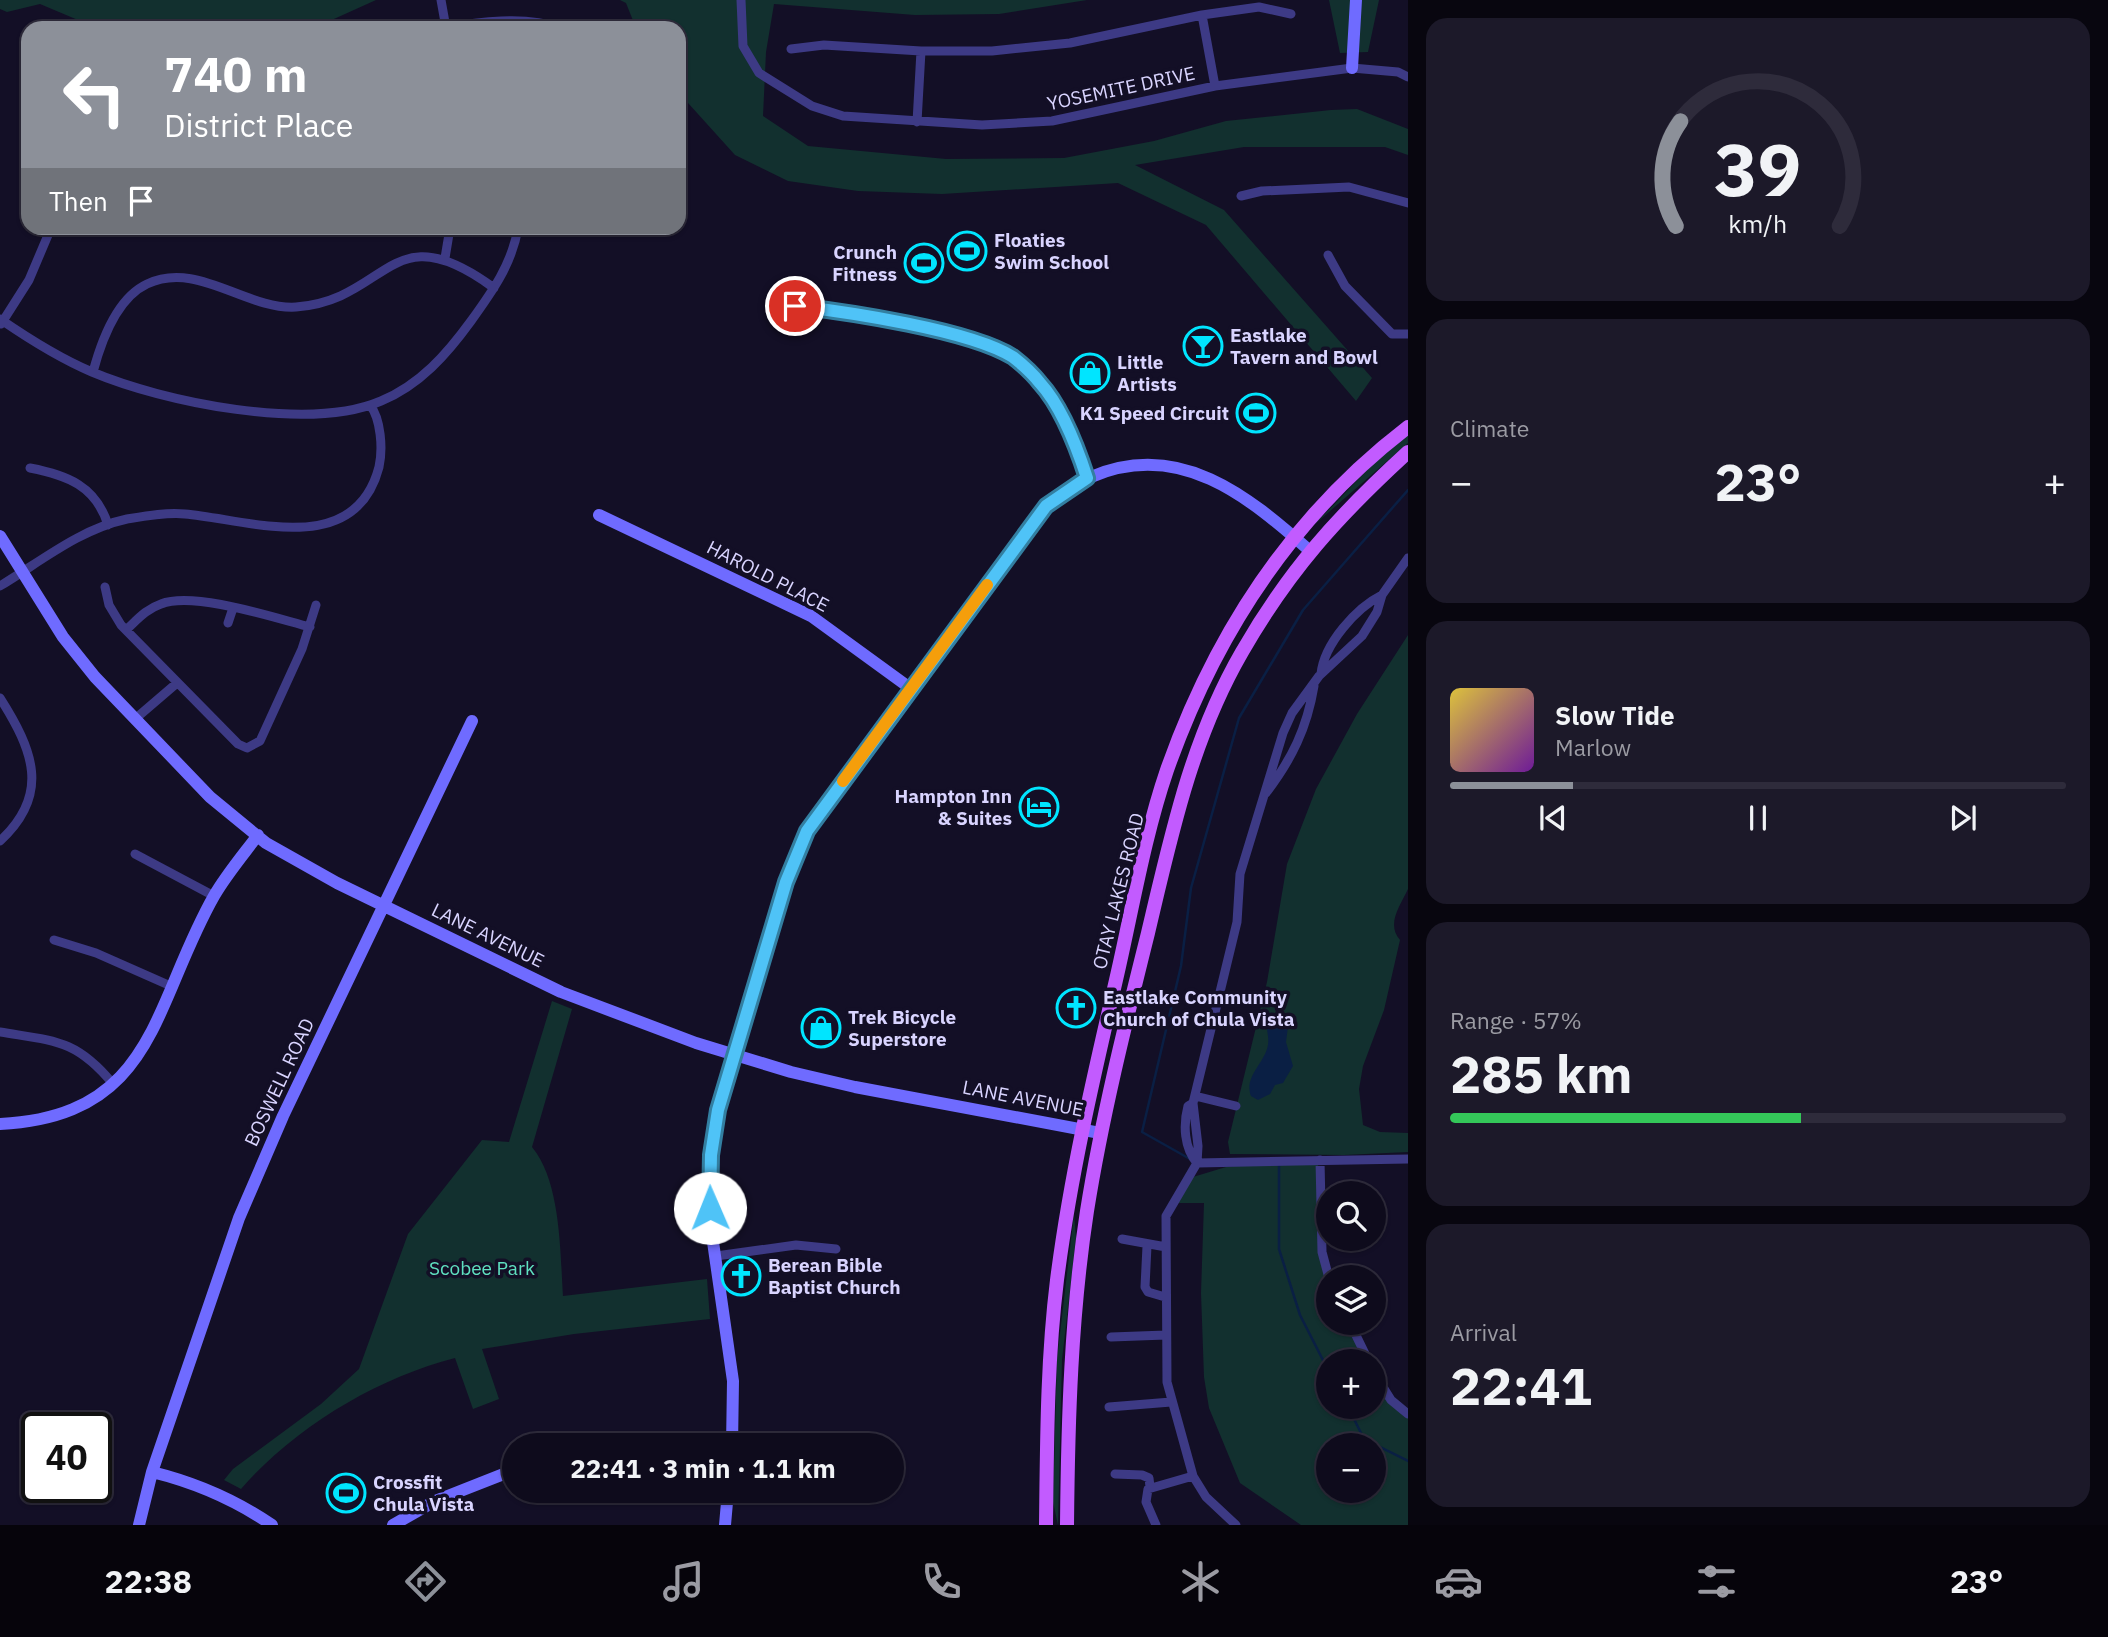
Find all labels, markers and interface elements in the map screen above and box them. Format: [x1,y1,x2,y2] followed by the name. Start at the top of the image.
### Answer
[164,42,308,105] text: 740 m
[49,49,140,140] icon: left
[1045,61,1197,115] street label: YOSEMITE DRIVE
[164,104,353,146] text: District Place
[1714,121,1802,216] text: 39
[122,182,160,220] icon: arrive
[49,184,108,218] text: Then
[1729,207,1787,240] text: km/h
[994,228,1109,274] place label: Floaties Swim School
[946,230,988,272] sports icon: Floaties Swim School
[832,240,897,286] place label: Crunch Fitness
[903,242,945,284] sports icon: Crunch Fitness
[765,276,825,336] pin
[776,287,814,325] icon: arrive
[1230,323,1378,369] place label: Eastlake Tavern and Bowl
[1182,325,1224,367] bar icon: Eastlake Tavern and Bowl
[1117,350,1177,396] place label: Little Artists
[1069,352,1111,394] shop icon: Little Artists
[1235,392,1277,434] sports icon: K1 Speed Circuit
[1080,401,1229,425] place label: K1 Speed Circuit
[1450,413,1529,443] text: Climate
[1715,448,1801,515] text: 23°
[1450,457,1473,506] text: −
[2043,457,2066,506] text: +
[703,535,833,617] street label: HAROLD PLACE
[1555,698,1675,732] text: Slow Tide
[1555,732,1631,762] text: Marlow
[894,784,1012,830] place label: Hampton Inn & Suites
[1018,786,1060,828] hotel icon: Hampton Inn & Suites
[1534,799,1572,837] icon: previous
[1739,799,1777,837] icon: pause
[1944,799,1982,837] icon: next
[1087,810,1149,972] street label: OTAY LAKES ROAD
[428,897,548,973] street label: LANE AVENUE
[1103,985,1295,1031] place label: Eastlake Community Church of Chula Vista
[1055,987,1097,1029] church icon: Eastlake Community Church of Chula Vista
[848,1005,956,1051] place label: Trek Bicycle Superstore
[1450,1005,1582,1035] text: Range · 57%
[800,1007,842,1049] shop icon: Trek Bicycle Superstore
[239,1014,319,1150] street label: BOSWELL ROAD
[1450,1040,1632,1107] text: 285 km
[961,1075,1085,1121] street label: LANE AVENUE
[673,1171,747,1245] position arrow
[1316,1181,1386,1503] map controls
[1316,1181,1386,1251] button: search
[768,1253,901,1299] place label: Berean Bible Baptist Church
[720,1255,762,1297] church icon: Berean Bible Baptist Church
[429,1256,535,1280] park label: Scobee Park
[1316,1265,1386,1335] button: layers
[1450,1317,1517,1347] text: Arrival
[1316,1349,1386,1419] button: +
[1450,1352,1592,1419] text: 22:41
[21,1412,112,1503] speed limit sign: 40
[1316,1433,1386,1503] button: −
[570,1451,836,1485] text: 22:41 · 3 min · 1.1 km
[373,1470,475,1516] place label: Crossfit Chula Vista
[325,1472,367,1514] sports icon: Crossfit Chula Vista
[401,1557,450,1606] icon: directions
[659,1557,708,1606] icon: music
[917,1557,966,1606] icon: phone
[1176,1557,1225,1606] icon: climate
[1434,1557,1483,1606] icon: car
[1692,1557,1741,1606] icon: filters
[105,1560,192,1602] text: 22:38
[1950,1560,2003,1602] text: 23°

